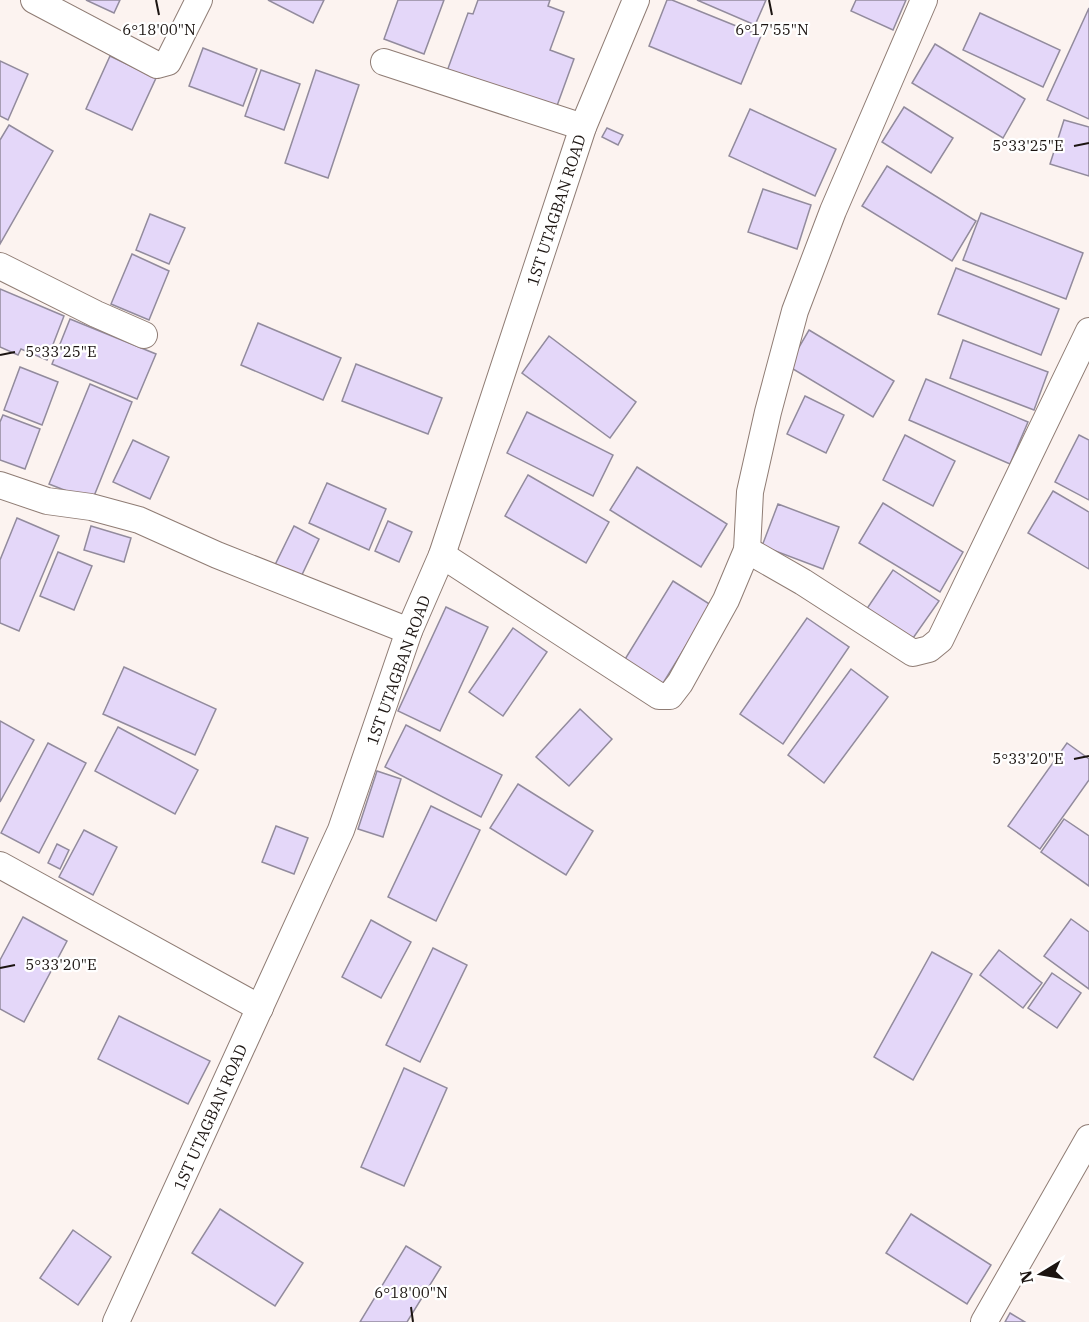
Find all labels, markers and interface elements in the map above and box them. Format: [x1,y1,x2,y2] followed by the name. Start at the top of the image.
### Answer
[122,20,196,39] text: 6°18'00"N
[735,20,809,39] text: 6°17'55"N
[522,132,590,288] street label: 1ST UTAGBAN ROAD
[992,136,1064,155] text: 5°33'25"E
[25,342,97,361] text: 5°33'25"E
[362,592,434,748] street label: 1ST UTAGBAN ROAD
[992,749,1064,768] text: 5°33'20"E
[25,955,97,974] text: 5°33'20"E
[169,1041,251,1193] street label: 1ST UTAGBAN ROAD
[1011,1244,1071,1304] north arrow
[1015,1269,1037,1285] text: N
[374,1283,448,1302] text: 6°18'00"N

